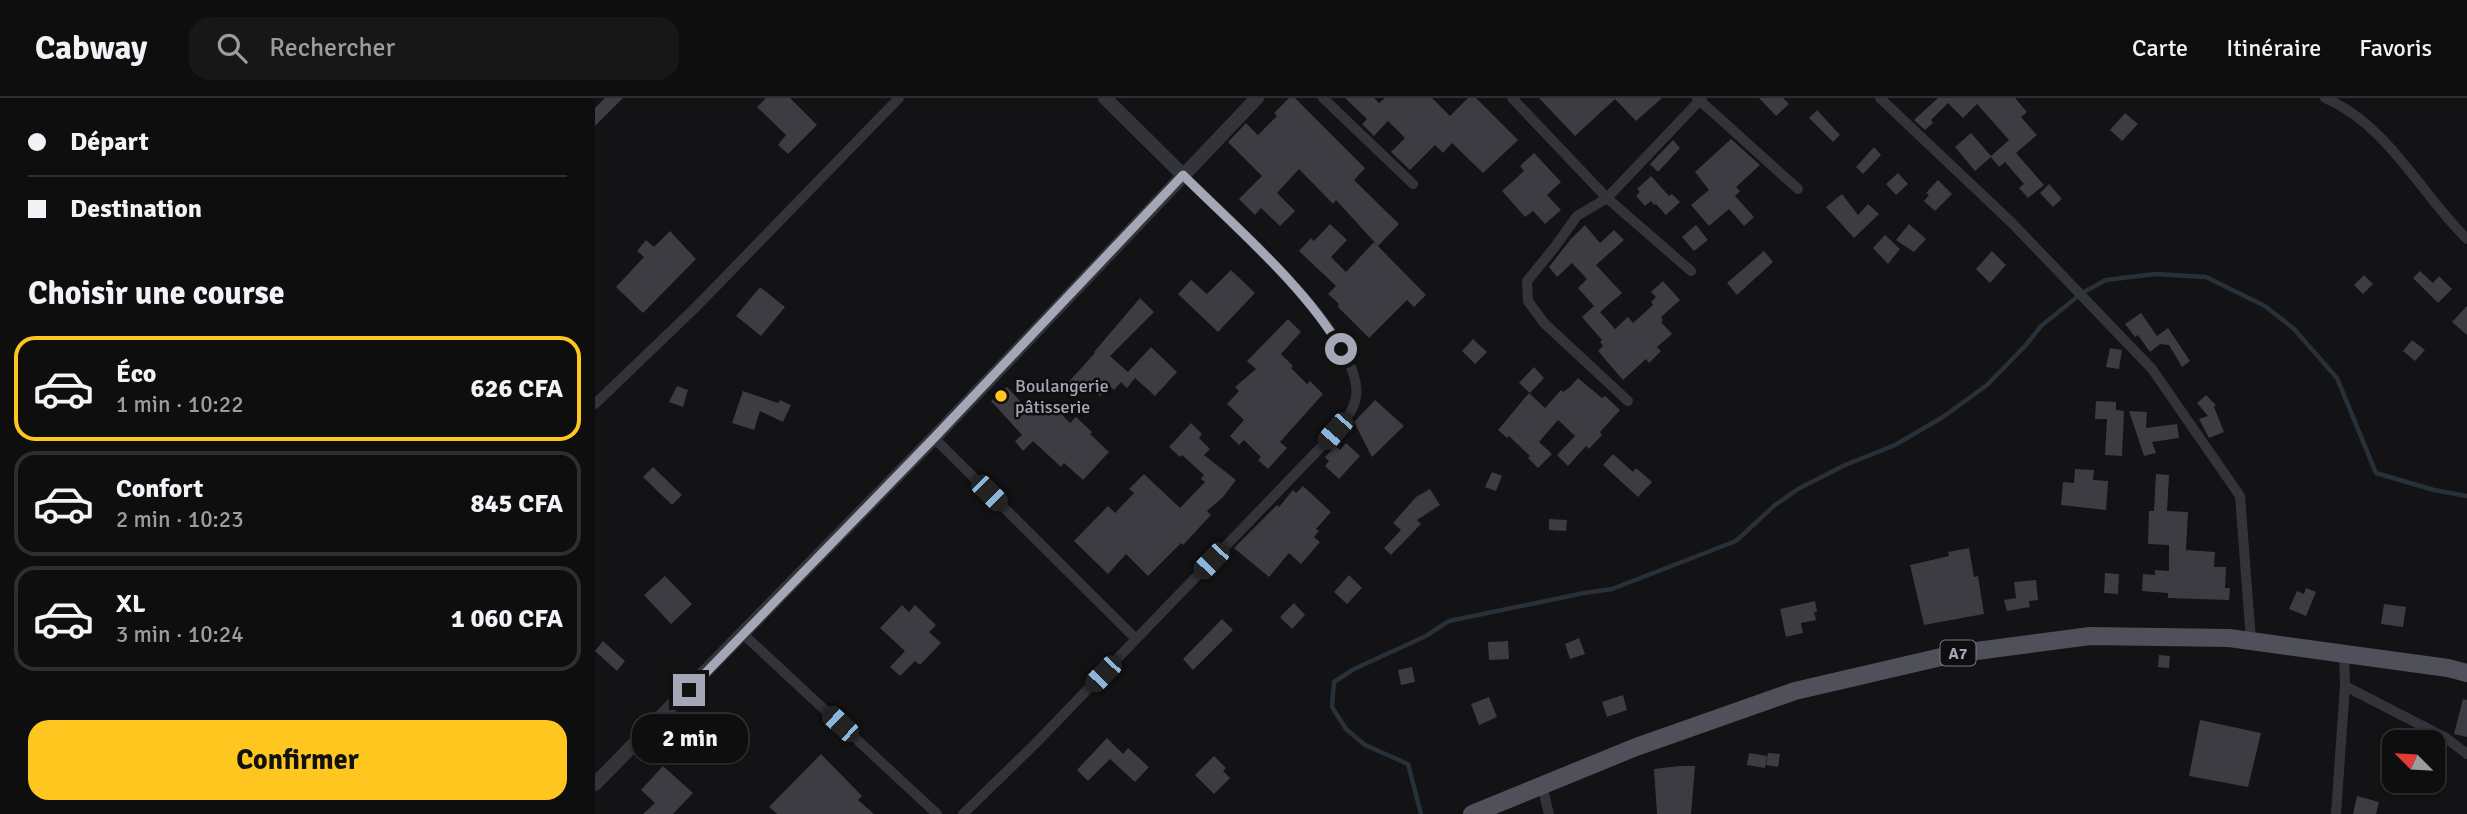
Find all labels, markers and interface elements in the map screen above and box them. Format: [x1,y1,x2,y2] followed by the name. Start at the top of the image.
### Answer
[189,17,679,80] search box
[35,28,147,69] text: Cabway
[213,29,251,67] icon: search
[269,32,395,64] text: Rechercher
[2132,33,2188,63] text: Carte
[2226,33,2321,63] text: Itinéraire
[2359,33,2432,63] text: Favoris
[70,126,149,158] text: Départ
[70,193,202,225] text: Destination
[28,274,285,313] text: Choisir une course
[1325,333,1357,365] route start
[32,357,95,420] icon: car
[116,358,156,390] text: Éco
[471,373,563,405] text: 626 CFA
[1015,375,1109,418] place label: Boulangerie pâtisserie
[993,388,1009,404] marker: Boulangerie pâtisserie
[116,390,244,419] text: 1 min · 10:22
[1314,408,1357,454] car
[967,471,1012,515] car
[32,472,95,535] icon: car
[116,473,203,505] text: Confort
[471,488,563,520] text: 845 CFA
[116,505,244,534] text: 2 min · 10:23
[1189,539,1234,583] car
[32,587,95,650] icon: car
[116,588,146,620] text: XL
[451,603,563,635] text: 1 060 CFA
[116,620,244,649] text: 3 min · 10:24
[1941,640,1975,666] road number: A7
[1081,652,1126,696] car
[673,674,705,706] route end
[818,702,863,746] car
[631,714,747,764] callout: 2 min
[28,720,567,800] button: Confirmer
[662,724,718,753] text: 2 min
[2382,730,2445,793] north arrow
[2382,730,2445,793] map controls

